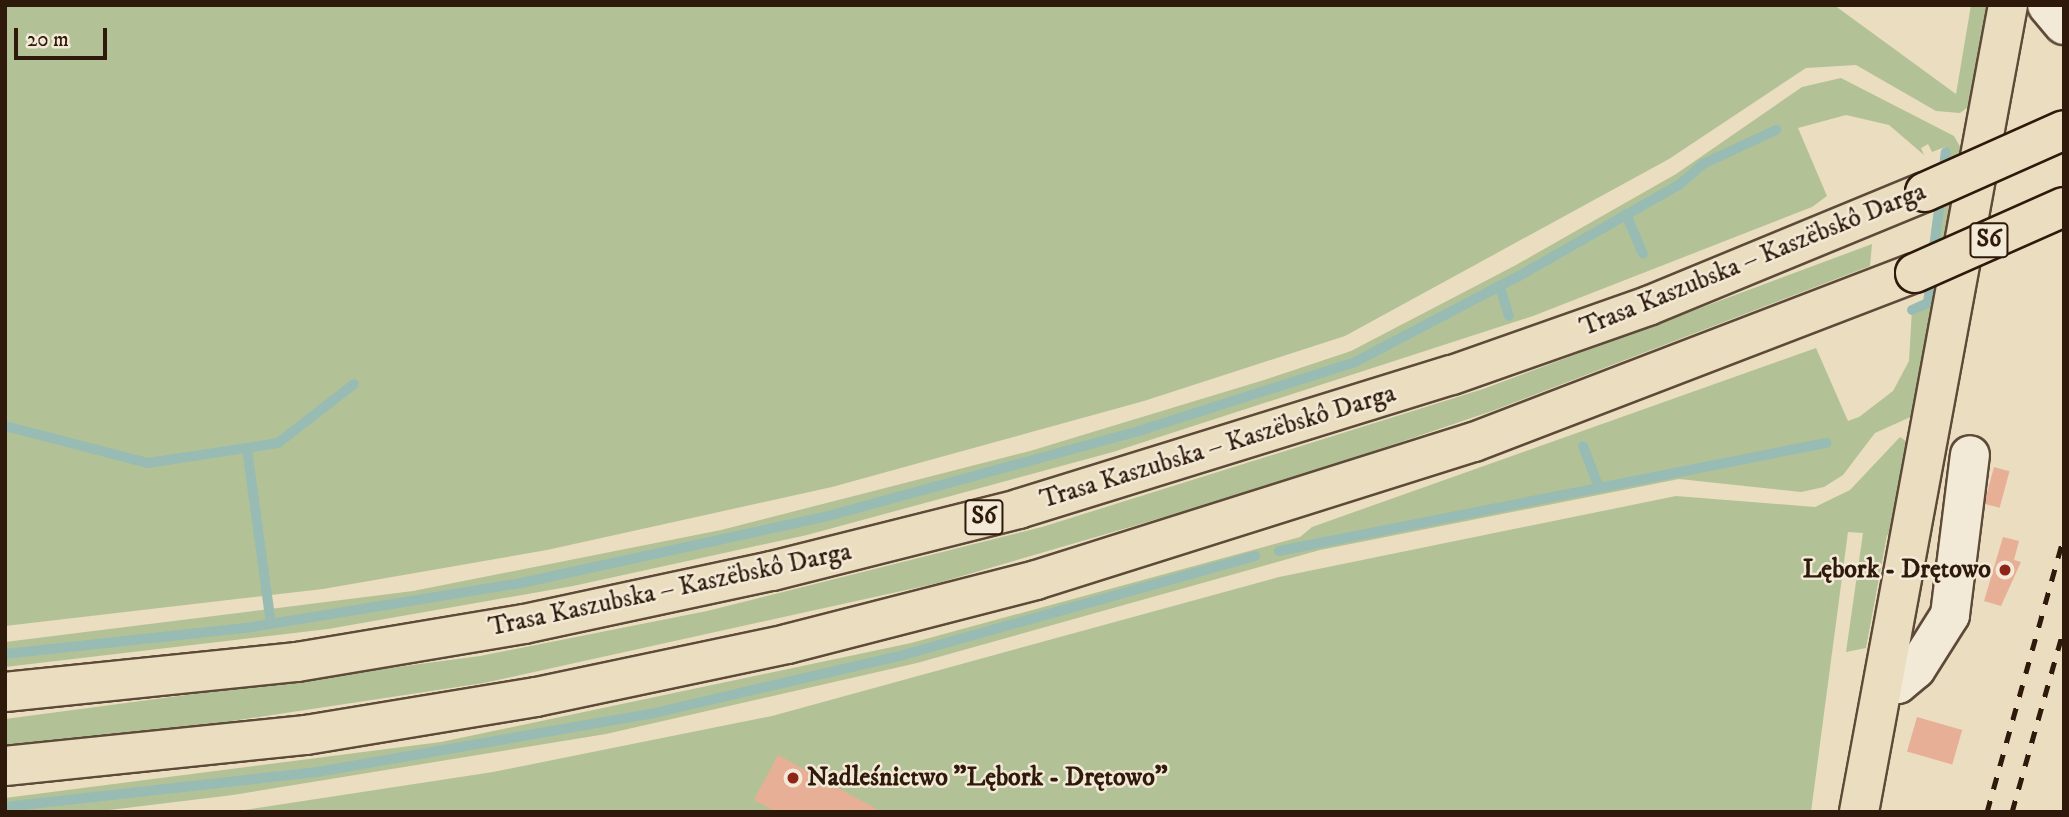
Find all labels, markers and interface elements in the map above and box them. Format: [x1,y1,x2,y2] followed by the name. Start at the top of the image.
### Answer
[18,14,110,58] scale bar
[27,27,69,53] text: 20 m
[1576,176,1930,344] street label: Trasa Kaszubska – Kaszëbskô Darga
[1968,220,2010,260] road number: S6
[1037,378,1399,516] street label: Trasa Kaszubska – Kaszëbskô Darga
[963,496,1005,538] road number: S6
[486,536,854,644] street label: Trasa Kaszubska – Kaszëbskô Darga
[1803,554,1991,586] place label: Lębork - Drętowo
[1997,562,2013,578] marker: Lębork - Drętowo
[807,762,1168,794] place label: Nadleśnictwo "Lębork - Drętowo"
[785,770,801,786] marker: Nadleśnictwo "Lębork - Drętowo"

